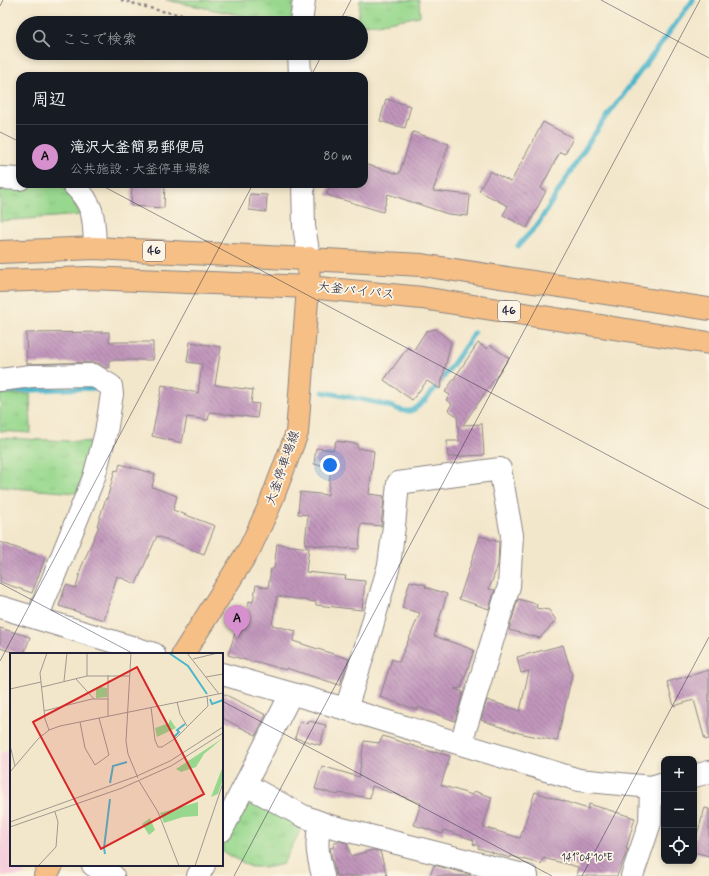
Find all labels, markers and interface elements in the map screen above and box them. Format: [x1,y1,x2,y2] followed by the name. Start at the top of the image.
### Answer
[16,16,368,60] search box
[30,27,52,49] icon: search
[62,30,137,50] text: ここで検索
[32,89,66,111] text: 周辺
[70,138,205,158] text: 滝沢大釜簡易郵便局
[41,148,49,165] text: A
[323,148,352,165] text: 80 m
[70,161,210,178] text: 公共施設 · 大釜停車場線
[143,241,165,261] road number: 46
[316,278,396,304] street label: 大釜バイパス
[498,301,520,321] road number: 46
[262,427,304,508] street label: 大釜停車場線
[320,455,340,475] your location
[224,605,250,638] pin: A
[10,653,223,866] inset map
[661,756,697,864] map controls
[661,756,697,792] button: +
[661,792,697,828] button: −
[661,828,697,864] button: locate
[561,851,613,865] text: 141°04'10"E

